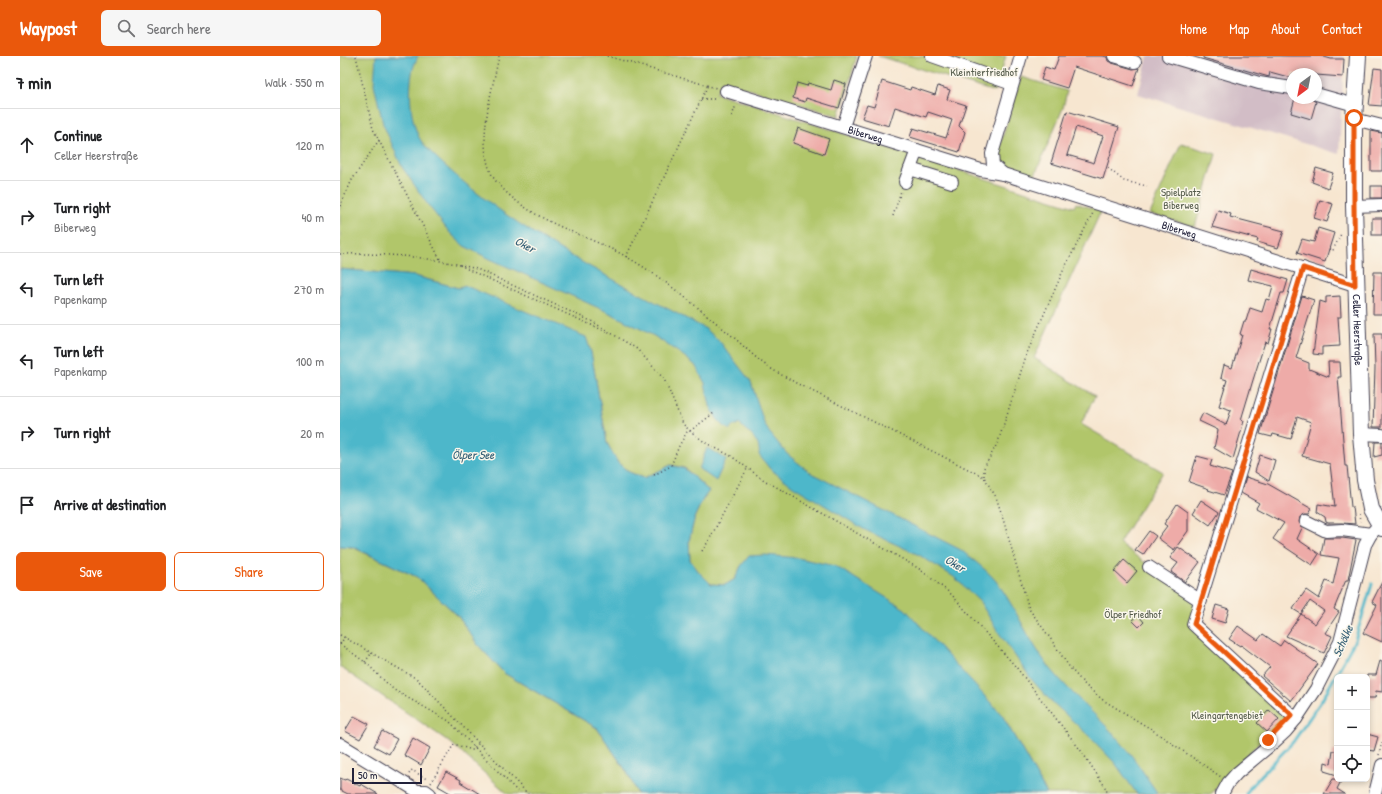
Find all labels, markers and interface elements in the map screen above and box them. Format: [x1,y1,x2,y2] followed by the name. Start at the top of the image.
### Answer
[101,10,381,46] search box
[20,15,77,41] text: Waypost
[115,17,137,39] icon: search
[147,18,211,39] text: Search here
[1180,19,1207,38] text: Home
[1229,19,1249,38] text: Map
[1271,19,1300,38] text: About
[1322,19,1362,38] text: Contact
[950,65,1018,79] park label: Kleintierfriedhof
[1286,68,1322,104] north arrow
[16,71,51,94] text: 7 min
[265,73,324,91] text: Walk · 550 m
[1345,109,1363,127] route start
[846,122,885,146] street label: Biberweg
[54,125,102,146] text: Continue
[16,134,38,156] icon: ahead
[296,136,324,154] text: 120 m
[54,146,138,164] text: Celler Heerstraße
[1161,185,1201,212] park label: Spielplatz Biberweg
[54,197,110,218] text: Turn right
[16,206,38,228] icon: right
[301,208,324,226] text: 40 m
[54,218,96,236] text: Biberweg
[1160,218,1198,242] street label: Biberweg
[512,232,540,258] water label: Oker
[54,269,104,290] text: Turn left
[16,278,38,300] icon: left
[294,280,324,298] text: 270 m
[54,290,107,308] text: Papenkamp
[1350,294,1366,366] street label: Celler Heerstraße
[54,341,104,362] text: Turn left
[16,350,38,372] icon: left
[296,352,324,370] text: 100 m
[54,362,107,380] text: Papenkamp
[16,422,38,444] icon: right
[54,422,110,443] text: Turn right
[300,424,324,442] text: 20 m
[452,446,495,463] water label: Ölper See
[16,494,38,516] icon: arrive
[54,494,166,515] text: Arrive at destination
[942,551,970,577] water label: Oker
[16,552,166,591] button: Save
[174,552,324,591] button: Share
[1104,607,1162,621] park label: Ölper Friedhof
[1328,621,1358,659] water label: Schölke
[1334,674,1370,782] map controls
[1334,674,1370,710] button: +
[1191,708,1263,722] park label: Kleingartengebiet
[1334,710,1370,746] button: −
[1259,731,1277,749] route end
[1334,746,1370,782] button: locate
[352,766,422,785] scale bar
[358,768,378,782] text: 50 m

